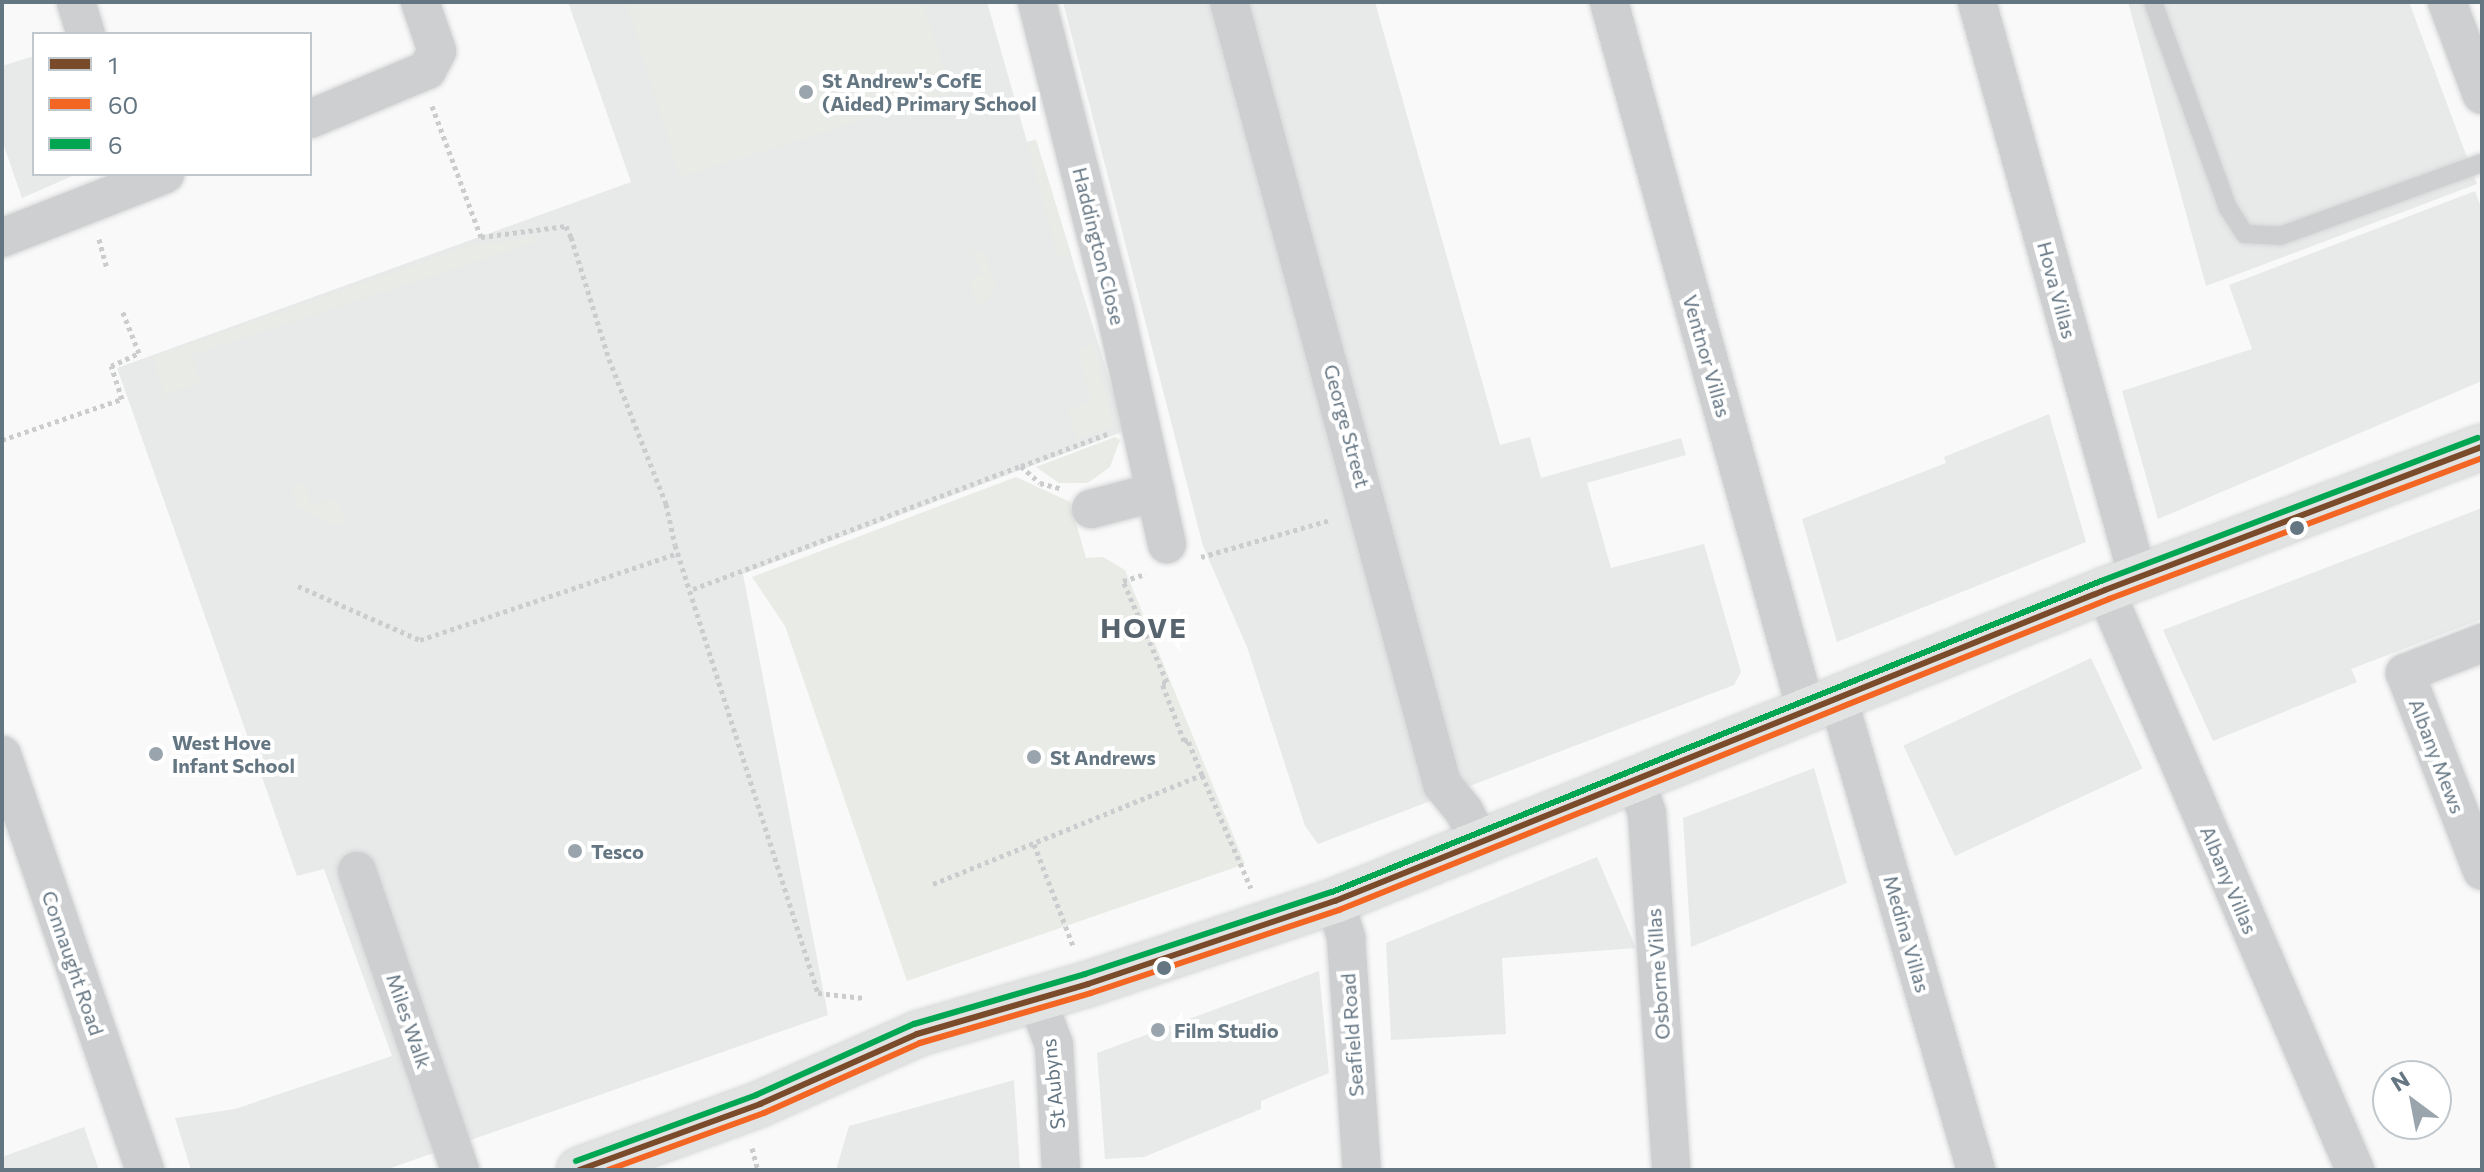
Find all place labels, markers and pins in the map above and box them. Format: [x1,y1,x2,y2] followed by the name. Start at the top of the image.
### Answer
[822,68,1037,115] place label: St Andrew's CofE (Aided) Primary School
[797,83,815,101] marker: St Andrew's CofE (Aided) Primary School
[2289,520,2305,536] unlabelled marker
[172,730,295,777] place label: West Hove Infant School
[147,745,165,763] marker: West Hove Infant School
[1050,745,1156,769] place label: St Andrews
[1025,748,1043,766] marker: St Andrews
[591,839,644,863] place label: Tesco
[566,842,584,860] marker: Tesco
[1156,960,1172,976] unlabelled marker
[1174,1018,1279,1042] place label: Film Studio
[1149,1021,1167,1039] marker: Film Studio

